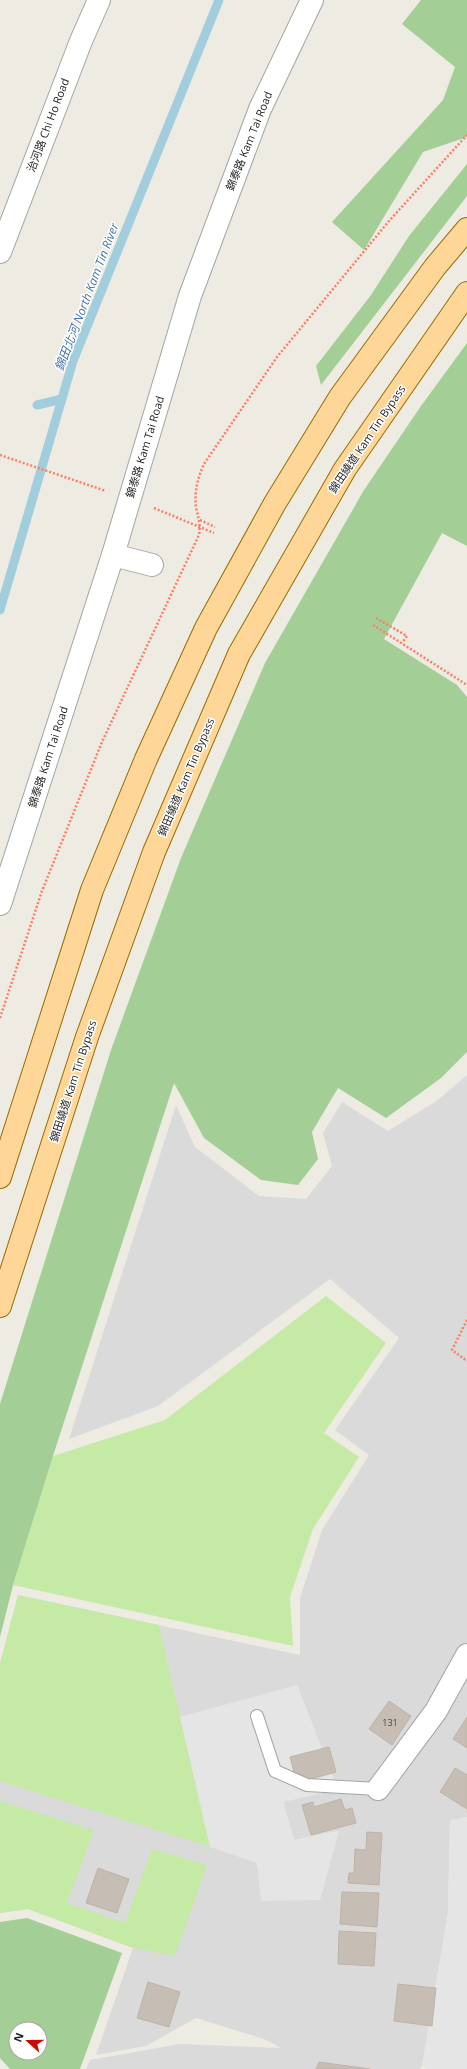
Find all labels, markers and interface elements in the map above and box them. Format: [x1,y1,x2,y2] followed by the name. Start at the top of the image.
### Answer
[23,76,72,174] street label: 治河路 Chi Ho Road
[222,89,275,193] street label: 錦泰路 Kam Tai Road
[50,219,123,373] water label: 錦田北河 North Kam Tin River
[325,382,408,496] street label: 錦田繞道 Kam Tin Bypass
[122,394,167,500] street label: 錦泰路 Kam Tai Road
[24,704,71,809] street label: 錦泰路 Kam Tai Road
[154,715,217,838] street label: 錦田繞道 Kam Tin Bypass
[46,1018,99,1144] street label: 錦田繞道 Kam Tin Bypass
[382,1716,398,1729] house number: 131
[8,2021,48,2061] north arrow
[10,2030,27,2044] text: N

